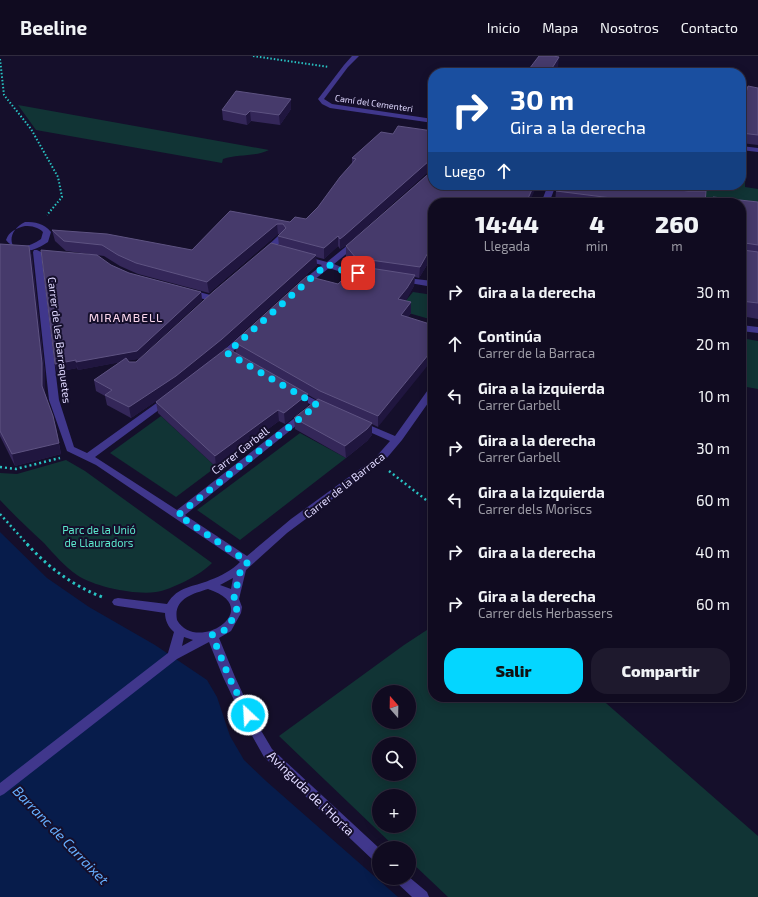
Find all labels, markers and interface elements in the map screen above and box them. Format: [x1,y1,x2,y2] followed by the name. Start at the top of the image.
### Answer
[20,16,87,39] text: Beeline
[487,19,520,36] text: Inicio
[542,19,578,36] text: Mapa
[600,19,659,36] text: Nosotros
[681,19,738,36] text: Contacto
[510,82,574,116] text: 30 m
[444,84,496,136] icon: right
[334,92,414,114] street label: Camí del Cementeri
[510,116,646,138] text: Gira a la derecha
[493,160,515,182] icon: ahead
[444,162,485,180] text: Luego
[475,209,539,238] text: 14:44
[589,209,605,238] text: 4
[655,209,699,238] text: 260
[484,238,530,254] text: Llegada
[586,238,608,254] text: min
[671,238,683,254] text: m
[341,256,375,290] pin
[347,262,369,284] icon: arrive
[46,276,74,404] street label: Carrer de les Barraquetes
[444,281,466,303] icon: right
[478,283,596,301] text: Gira a la derecha
[696,283,730,301] text: 30 m
[89,310,163,324] district label: MIRAMBELL
[478,327,541,345] text: Continúa
[444,333,466,355] icon: ahead
[696,335,730,353] text: 20 m
[478,345,595,361] text: Carrer de la Barraca
[478,379,605,397] text: Gira a la izquierda
[444,385,466,407] icon: left
[698,387,730,405] text: 10 m
[478,397,560,413] text: Carrer Garbell
[209,423,272,477] street label: Carrer Garbell
[478,431,596,449] text: Gira a la derecha
[444,437,466,459] icon: right
[696,439,730,457] text: 30 m
[301,449,387,521] street label: Carrer de la Barraca
[478,449,560,465] text: Carrer Garbell
[478,483,605,501] text: Gira a la izquierda
[444,489,466,511] icon: left
[696,491,730,509] text: 60 m
[478,501,592,517] text: Carrer dels Moriscs
[62,523,136,549] park label: Parc de la Unió de Llauradors
[444,541,466,563] icon: right
[478,543,596,561] text: Gira a la derecha
[695,543,730,561] text: 40 m
[478,587,596,605] text: Gira a la derecha
[444,593,466,615] icon: right
[696,595,730,613] text: 60 m
[478,605,613,621] text: Carrer dels Herbassers
[444,648,583,694] button: Salir
[591,648,730,694] button: Compartir
[372,685,416,729] north arrow
[372,685,416,885] map controls
[227,694,269,736] position arrow
[372,737,416,781] button: search
[264,747,358,839] street label: Avinguda de l'Horta
[9,782,113,888] water label: Barranc de Carraixet
[372,789,416,833] button: +
[372,841,416,885] button: −

